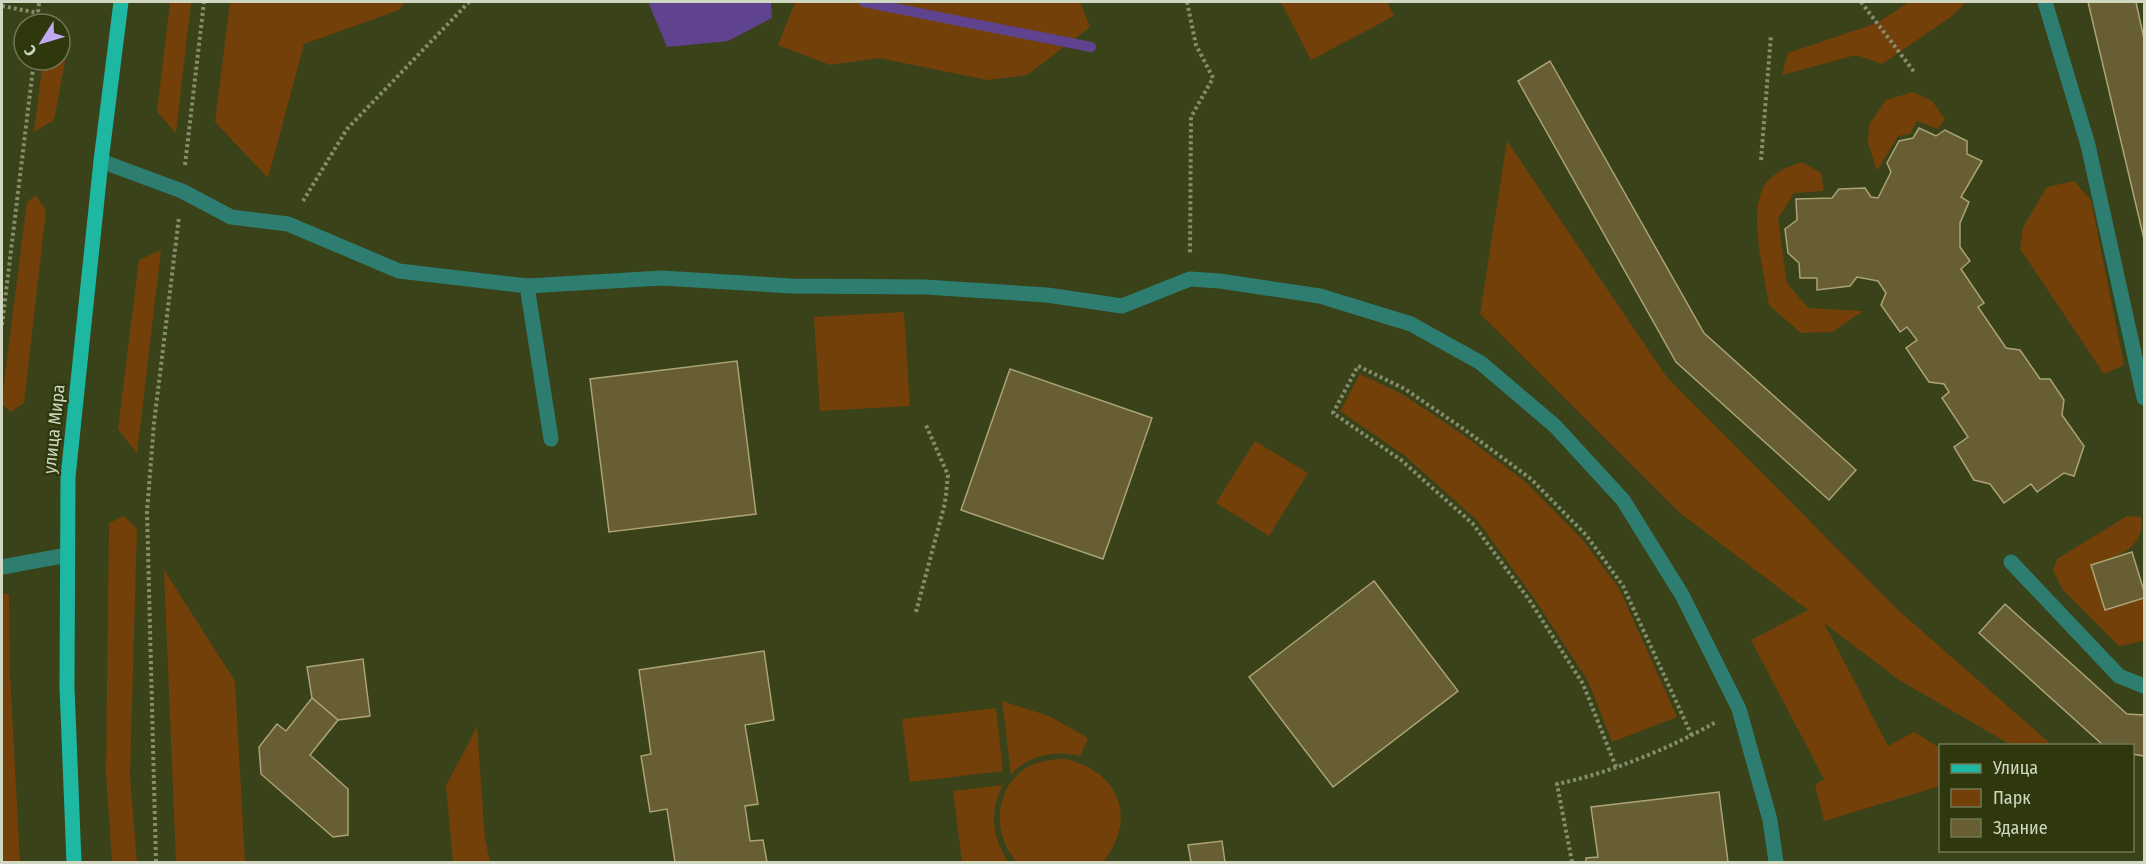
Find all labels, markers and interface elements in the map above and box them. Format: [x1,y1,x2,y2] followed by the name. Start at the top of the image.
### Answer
[12,12,72,72] north arrow
[20,41,41,60] text: С
[38,383,70,475] street label: улица Мира
[1939,744,2134,852] legend
[1992,757,2038,779] text: Улица
[1993,787,2031,809] text: Парк
[1993,817,2048,839] text: Здание

